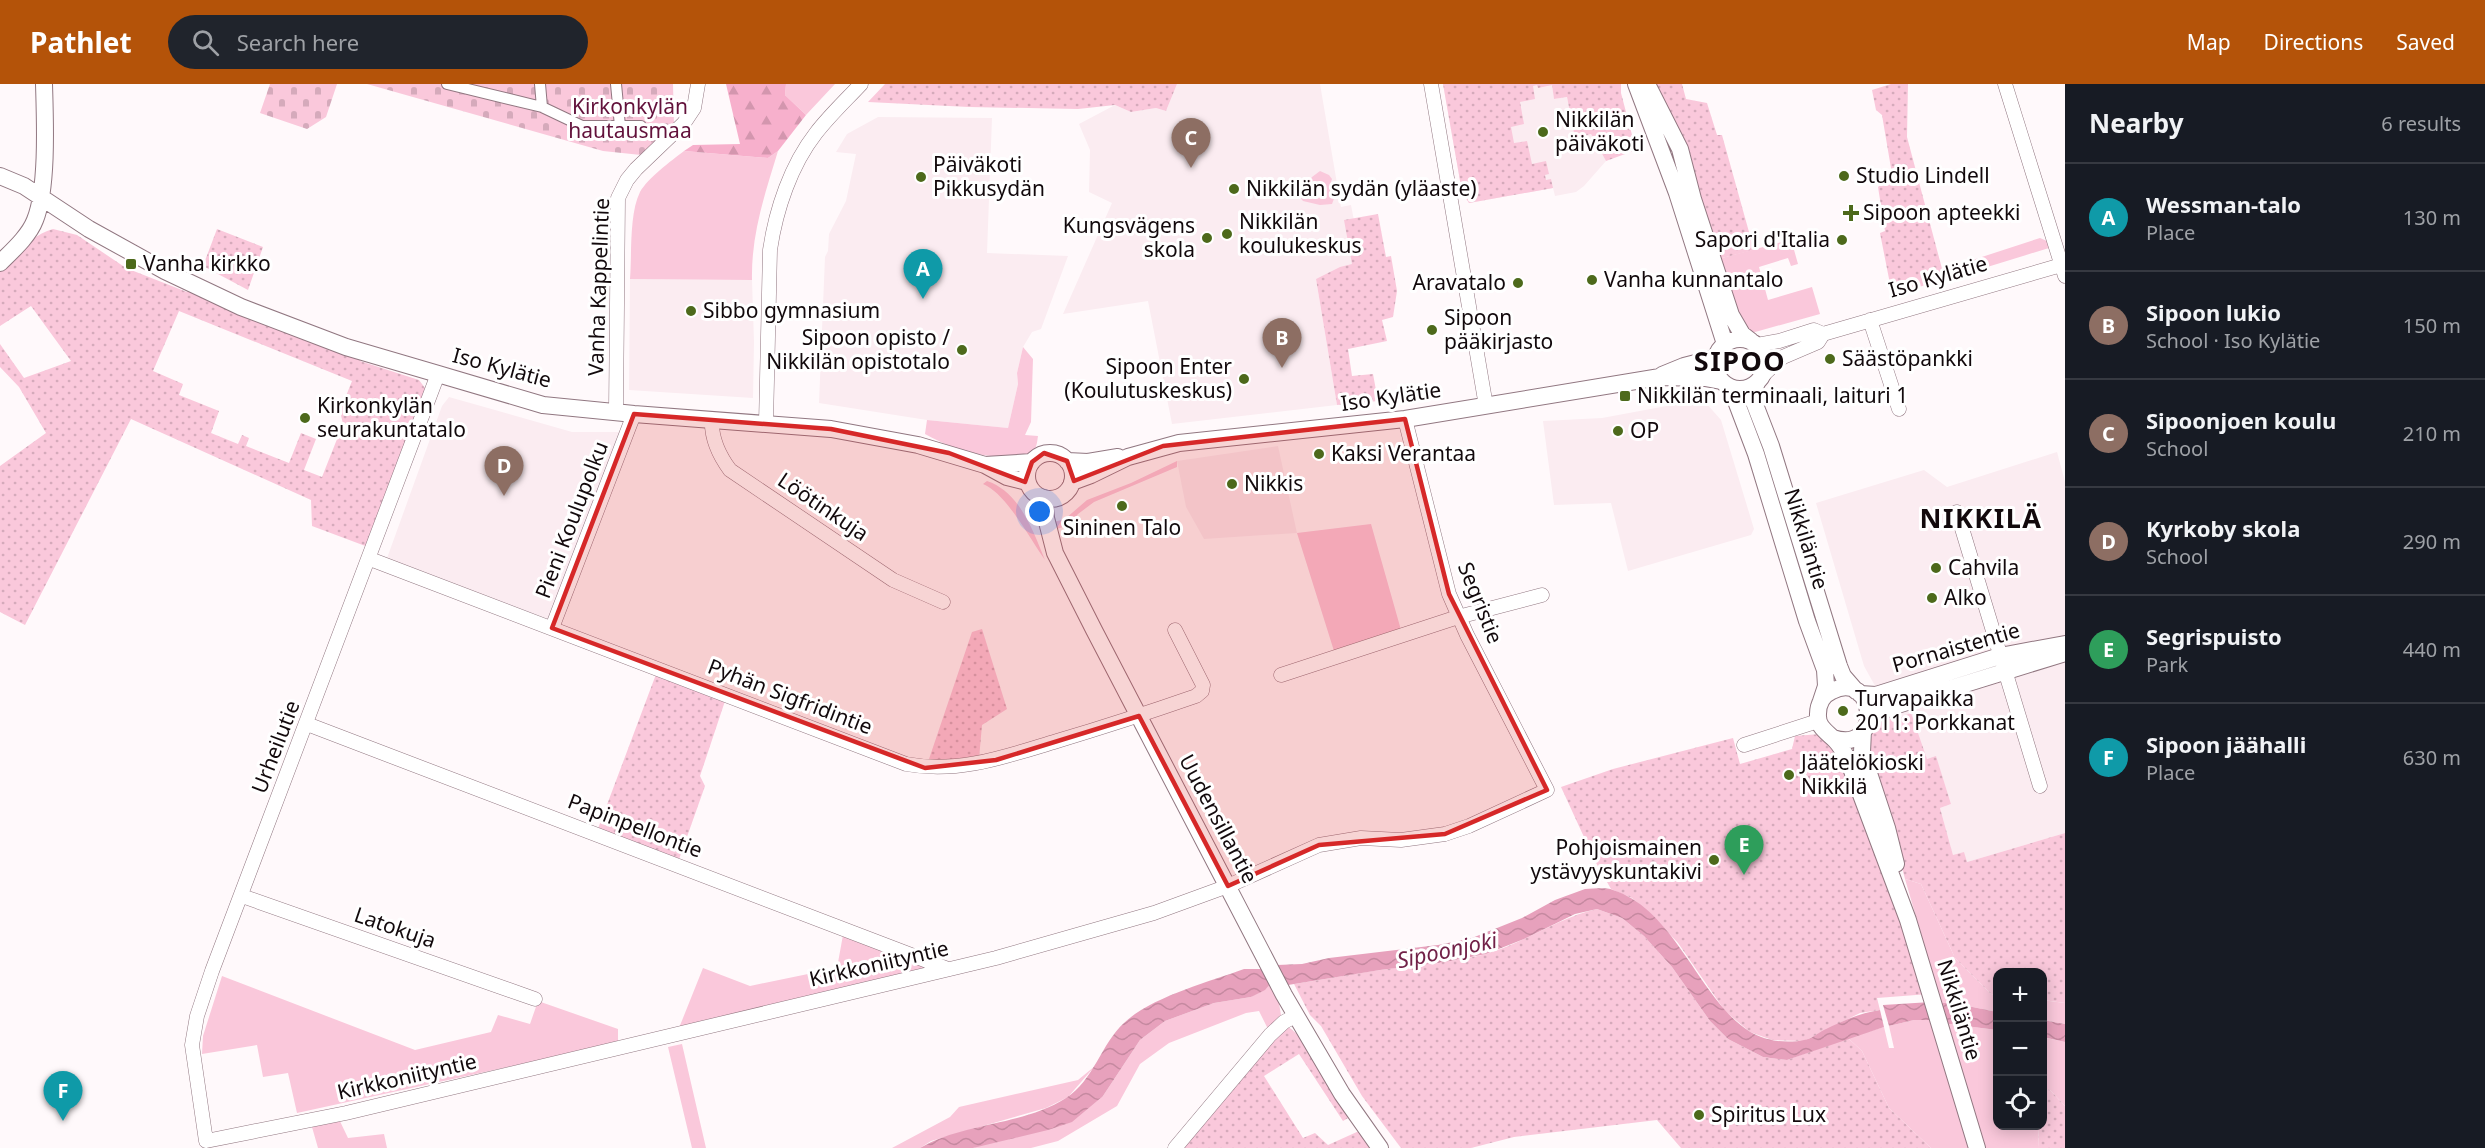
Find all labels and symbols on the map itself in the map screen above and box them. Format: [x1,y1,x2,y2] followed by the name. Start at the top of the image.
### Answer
[568,92,692,144] park label: Kirkonkylän hautausmaa
[1555,105,1644,157] place label: Nikkilän päiväkoti
[1172,118,1210,168] pin: C
[1536,125,1550,139] marker: Nikkilän päiväkoti
[933,150,1045,202] place label: Päiväkoti Pikkusydän
[1856,161,1990,189] place label: Studio Lindell
[1837,169,1851,183] marker: Studio Lindell
[914,170,928,184] marker: Päiväkoti Pikkusydän
[1246,174,1477,202] place label: Nikkilän sydän (yläaste)
[1227,182,1241,196] marker: Nikkilän sydän (yläaste)
[581,197,615,377] street label: Vanha Kappelintie
[1863,198,2021,226] place label: Sipoon apteekki
[1844,206,1858,220] marker: Sipoon apteekki
[1239,207,1362,259] place label: Nikkilän koulukeskus
[1063,211,1195,263] place label: Kungsvägens skola
[1695,225,1830,253] place label: Sapori d'Italia
[1220,227,1234,241] marker: Nikkilän koulukeskus
[1200,231,1214,245] marker: Kungsvägens skola
[1835,233,1849,247] marker: Sapori d'Italia
[143,249,271,277] place label: Vanha kirkko
[1885,249,1990,303] street label: Iso Kylätie
[904,250,942,299] pin: A
[124,257,138,271] marker: Vanha kirkko
[1604,265,1784,293] place label: Vanha kunnantalo
[1413,268,1506,296] place label: Aravatalo
[1585,273,1599,287] marker: Vanha kunnantalo
[1511,276,1525,290] marker: Aravatalo
[703,296,880,324] place label: Sibbo gymnasium
[1444,303,1553,355] place label: Sipoon pääkirjasto
[684,304,698,318] marker: Sibbo gymnasium
[1262,318,1302,368] pin: B
[766,323,950,375] place label: Sipoon opisto / Nikkilän opistotalo
[1425,323,1439,337] marker: Sipoon pääkirjasto
[450,340,555,394] street label: Iso Kylätie
[1694,342,1786,379] district label: SIPOO
[955,343,969,357] marker: Sipoon opisto / Nikkilän opistotalo
[1842,344,1973,372] place label: Säästöpankki
[1064,352,1232,404] place label: Sipoon Enter (Koulutuskeskus)
[1823,352,1837,366] marker: Säästöpankki
[1237,372,1251,386] marker: Sipoon Enter (Koulutuskeskus)
[1339,375,1443,417] street label: Iso Kylätie
[1637,381,1908,409] place label: Nikkilän terminaali, laituri 1
[1618,389,1632,403] marker: Nikkilän terminaali, laituri 1
[317,391,466,443] place label: Kirkonkylän seurakuntatalo
[298,411,312,425] marker: Kirkonkylän seurakuntatalo
[1630,416,1659,444] place label: OP
[1611,424,1625,438] marker: OP
[528,437,614,602] street label: Pieni Koulupolku
[1331,439,1476,467] place label: Kaksi Verantaa
[484,446,524,496] pin: D
[1312,447,1326,461] marker: Kaksi Verantaa
[773,466,874,547] street label: Löötinkuja
[1244,469,1303,497] place label: Nikkis
[1225,477,1239,491] marker: Nikkis
[1778,485,1836,593] street label: Nikkiläntie
[1025,497,1054,526] your location
[1115,499,1129,513] marker: Sininen Talo
[1919,499,2043,536] district label: NIKKILÄ
[1063,513,1181,541] place label: Sininen Talo
[1948,553,2019,581] place label: Cahvila
[1452,558,1510,647] street label: Segristie
[1929,561,1943,575] marker: Cahvila
[1944,583,1987,611] place label: Alko
[1925,591,1939,605] marker: Alko
[1889,615,2023,679] street label: Pornaistentie
[704,652,877,740] street label: Pyhän Sigfridintie
[1855,684,2015,736] place label: Turvapaikka 2011: Porkkanat
[245,696,306,797] street label: Urheilutie
[1836,704,1850,718] marker: Turvapaikka 2011: Porkkanat
[1799,748,1924,800] place label: Jäätelökioski Nikkilä
[1173,749,1265,888] street label: Uudensillantie
[1782,768,1796,782] marker: Jäätelökioski Nikkilä
[564,787,707,864] street label: Papinpellontie
[1724,826,1764,875] pin: E
[1530,833,1702,885] place label: Pohjoismainen ystävyyskuntakivi
[1707,853,1721,867] marker: Pohjoismainen ystävyyskuntakivi
[351,900,440,954] street label: Latokuja
[1394,924,1500,974] water label: Sipoonjoki
[806,933,951,993] street label: Kirkkoniityntie
[1931,956,1989,1064] street label: Nikkiläntie
[334,1046,479,1106] street label: Kirkkoniityntie
[44,1072,82,1121] pin: F
[1711,1100,1826,1128] place label: Spiritus Lux
[1692,1108,1706,1122] marker: Spiritus Lux

